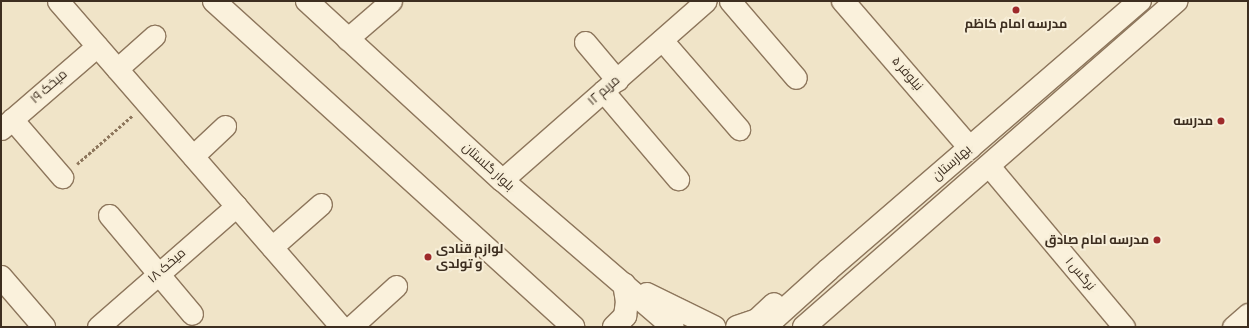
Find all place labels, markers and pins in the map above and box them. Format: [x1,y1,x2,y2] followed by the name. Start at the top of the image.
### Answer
[1011,5,1021,15] marker: مدرسه امام کاظم
[965,16,1067,32] place label: مدرسه امام کاظم
[1173,113,1213,129] place label: مدرسه
[1216,116,1226,126] marker: مدرسه
[1045,232,1149,248] place label: مدرسه امام صادق
[1152,235,1162,245] marker: مدرسه امام صادق
[436,242,503,273] place label: لوازم قنادی و تولدی
[423,252,433,262] marker: لوازم قنادی و تولدی

